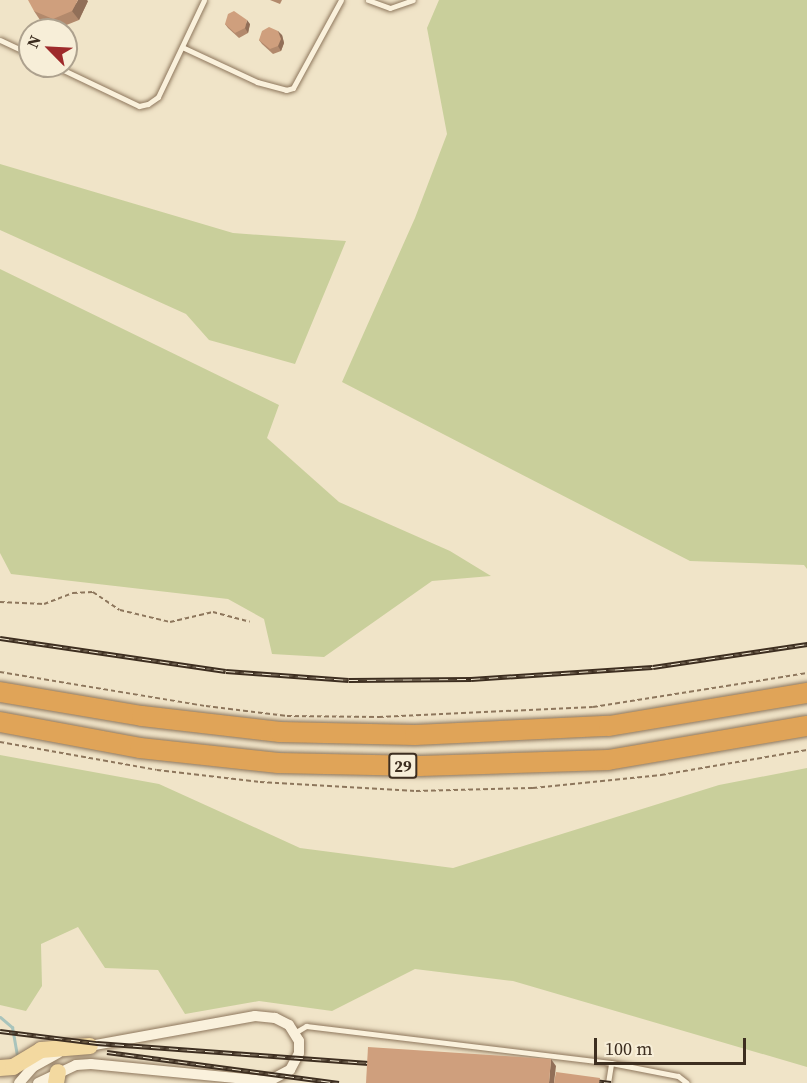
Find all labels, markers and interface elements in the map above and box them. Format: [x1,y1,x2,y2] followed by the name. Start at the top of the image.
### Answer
[18,18,78,78] north arrow
[21,32,46,51] text: N
[388,753,418,779] road number: 29
[597,1026,748,1064] scale bar
[605,1036,652,1061] text: 100 m

